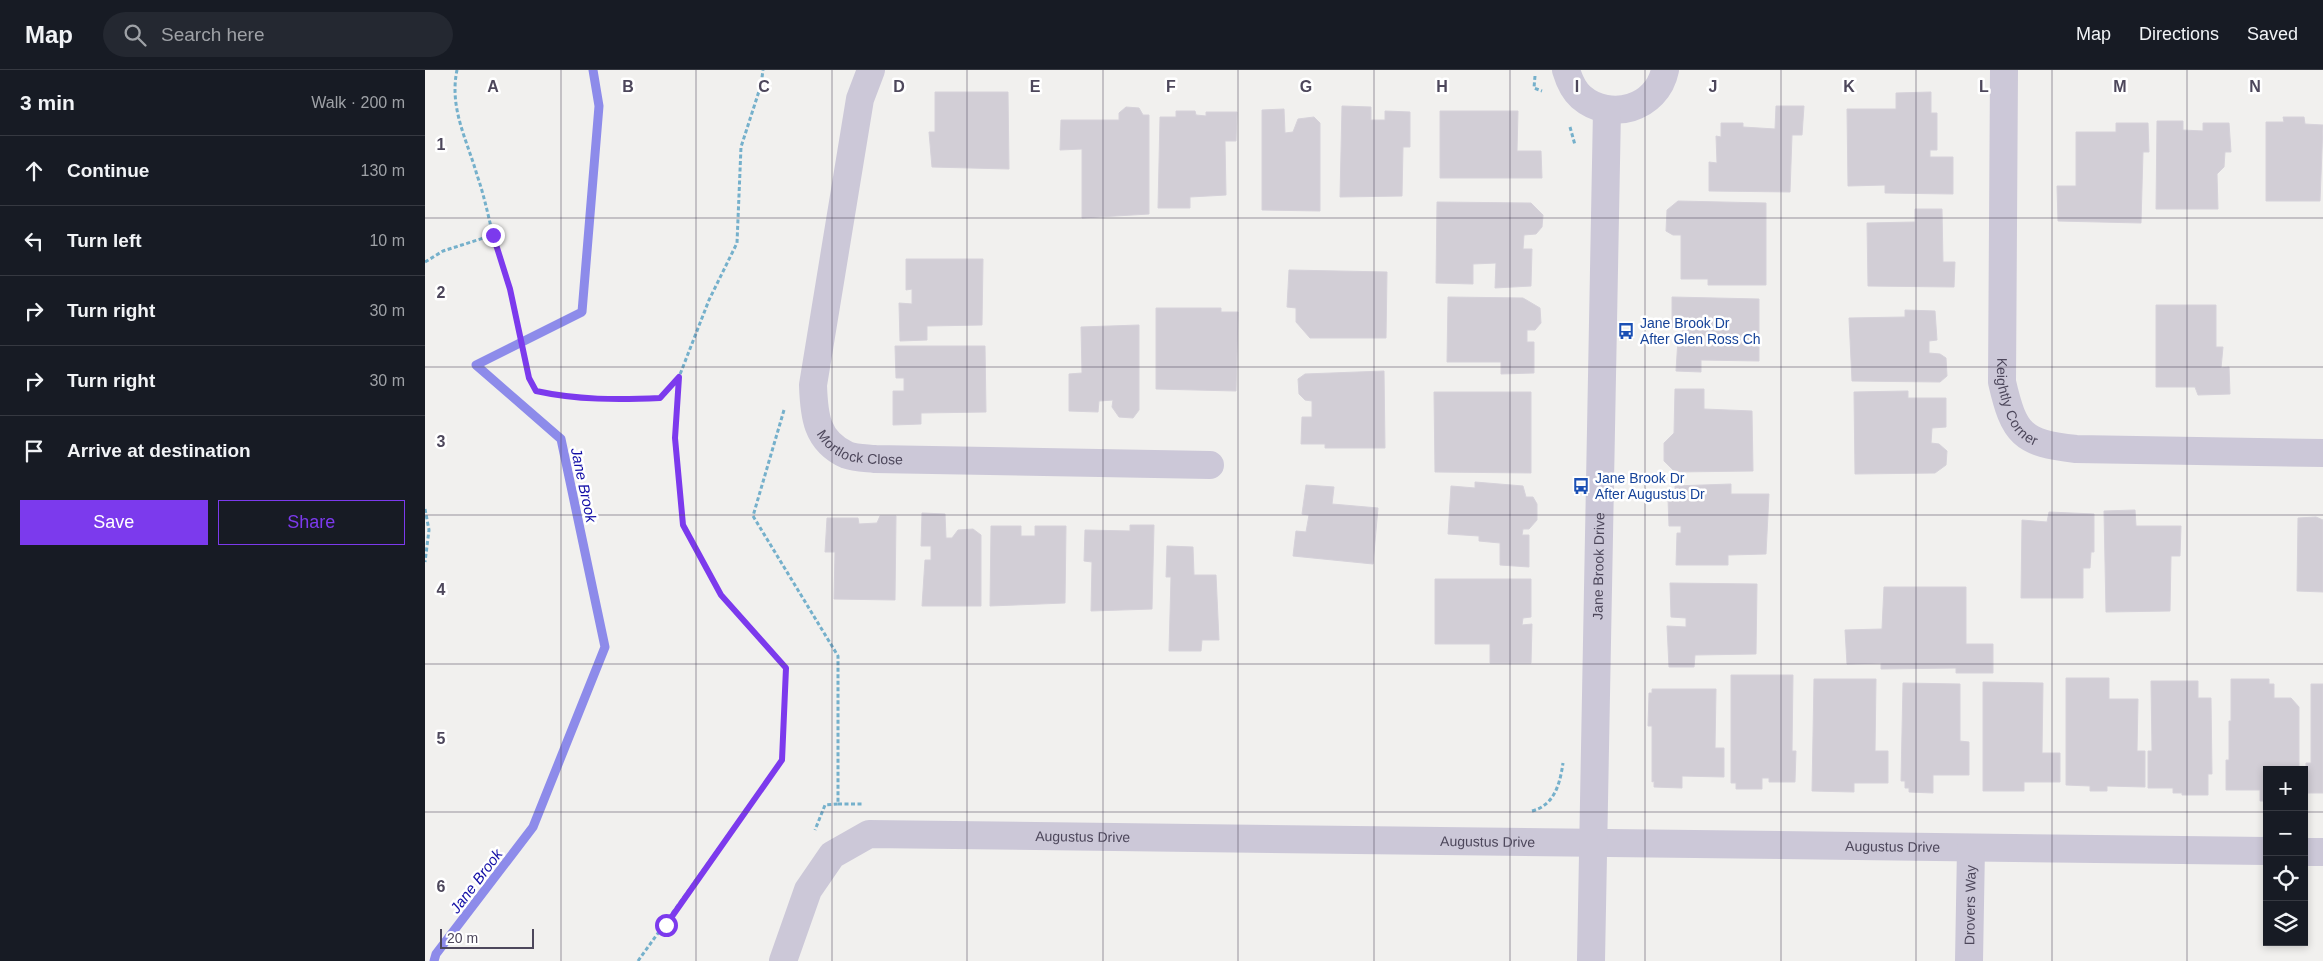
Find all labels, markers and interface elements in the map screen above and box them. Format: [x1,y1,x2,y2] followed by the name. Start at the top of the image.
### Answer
[103,12,453,57] search box
[25,21,73,48] text: Map
[121,21,149,49] icon: search
[161,24,265,45] text: Search here
[2076,24,2111,44] text: Map
[2139,24,2219,44] text: Directions
[2247,24,2298,44] text: Saved
[487,78,499,95] text: A
[622,78,634,95] text: B
[758,78,770,95] text: C
[893,78,905,95] text: D
[1030,78,1041,95] text: E
[1166,78,1176,95] text: F
[1300,78,1312,95] text: G
[1436,78,1448,95] text: H
[1575,78,1579,95] text: I
[1709,78,1717,95] text: J
[1843,78,1855,95] text: K
[1979,78,1989,95] text: L
[2113,78,2127,95] text: M
[2249,78,2261,95] text: N
[20,91,75,114] text: 3 min
[311,94,405,111] text: Walk · 200 m
[437,136,446,153] text: 1
[20,157,48,185] icon: ahead
[67,160,149,181] text: Continue
[361,162,405,179] text: 130 m
[482,224,505,247] route end
[20,227,48,255] icon: left
[67,230,142,251] text: Turn left
[369,232,405,249] text: 10 m
[437,284,446,301] text: 2
[20,297,48,325] icon: right
[67,300,155,321] text: Turn right
[369,302,405,319] text: 30 m
[1640,315,1761,347] place label: Jane Brook Dr After Glen Ross Ch
[1616,321,1636,341] bus stop icon: Jane Brook Dr After Glen Ross Ch
[1994,358,2041,449] street label: Keightly Corner
[20,367,48,395] icon: right
[67,370,155,391] text: Turn right
[369,372,405,389] text: 30 m
[814,427,903,468] street label: Mortlock Close
[437,433,446,450] text: 3
[20,437,48,465] icon: arrive
[67,440,251,461] text: Arrive at destination
[568,445,601,525] water label: Jane Brook
[1595,470,1705,502] place label: Jane Brook Dr After Augustus Dr
[1571,476,1591,496] bus stop icon: Jane Brook Dr After Augustus Dr
[20,500,208,545] button: Save
[218,500,405,545] button: Share
[1589,512,1607,620] street label: Jane Brook Drive
[437,581,446,598] text: 4
[437,730,446,747] text: 5
[2263,766,2308,946] map controls
[2263,766,2308,811] button: +
[2263,811,2308,856] button: −
[1035,828,1131,845] street label: Augustus Drive
[1440,833,1536,850] street label: Augustus Drive
[1845,838,1940,855] street label: Augustus Drive
[446,844,507,917] water label: Jane Brook
[2263,856,2308,901] button: locate
[1961,865,1979,945] street label: Drovers Way
[437,878,446,895] text: 6
[2263,901,2308,946] button: layers
[655,914,678,937] route start
[440,926,534,949] scale bar
[447,930,478,946] text: 20 m

